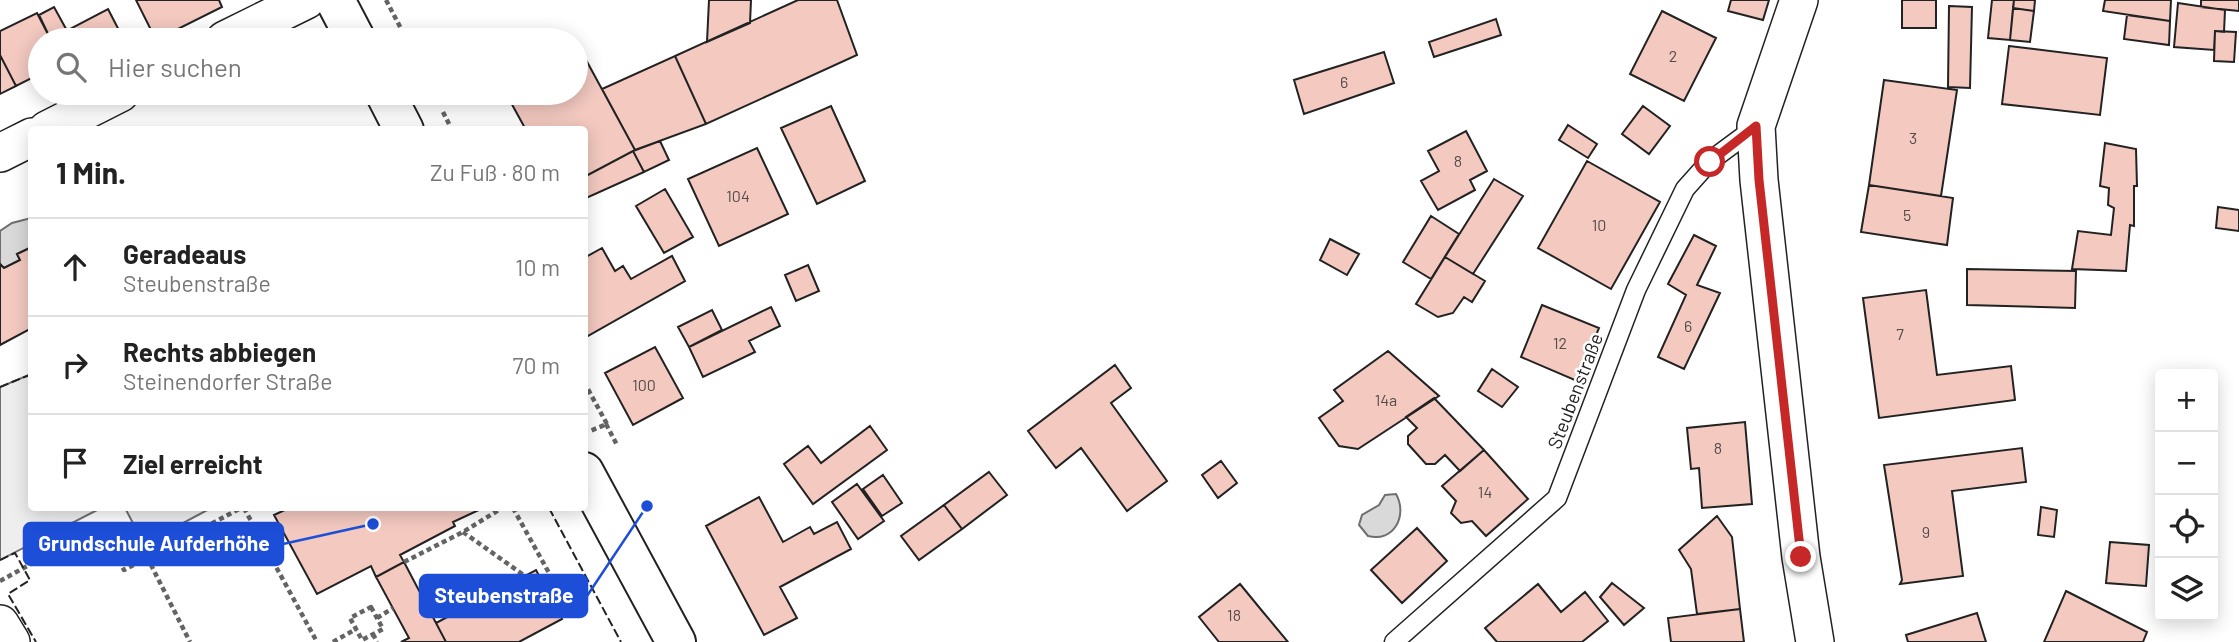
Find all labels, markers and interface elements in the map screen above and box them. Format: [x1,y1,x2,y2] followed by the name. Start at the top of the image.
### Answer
[28,28,588,105] search box
[1669,46,1677,65] house number: 2
[52,48,90,86] icon: search
[108,51,242,82] text: Hier suchen
[1340,72,1348,91] house number: 6
[1909,128,1917,147] house number: 3
[1694,146,1725,177] route start
[1454,151,1462,170] house number: 8
[56,154,126,190] text: 1 Min.
[430,158,560,186] text: Zu Fuß · 80 m
[726,186,750,205] house number: 104
[1903,205,1911,224] house number: 5
[1592,215,1606,234] house number: 10
[123,238,246,269] text: Geradeaus
[56,248,94,286] icon: ahead
[515,253,560,281] text: 10 m
[123,269,271,297] text: Steubenstraße
[1684,316,1692,335] house number: 6
[1896,324,1904,343] house number: 7
[1542,330,1607,452] street label: Steubenstraße
[1553,333,1567,352] house number: 12
[123,336,316,367] text: Rechts abbiegen
[56,346,94,384] icon: right
[513,351,560,379] text: 70 m
[123,367,332,395] text: Steinendorfer Straße
[2155,369,2218,621] map controls
[2155,369,2218,432] button: +
[632,375,656,394] house number: 100
[1375,390,1397,409] house number: 14a
[2155,432,2218,495] button: −
[1714,438,1722,457] house number: 8
[56,444,94,482] icon: arrive
[123,448,263,479] text: Ziel erreicht
[1478,482,1492,501] house number: 14
[2155,495,2218,558] button: locate
[1922,522,1930,541] house number: 9
[24,523,283,565] callout: Grundschule Aufderhöhe
[38,530,270,555] text: Grundschule Aufderhöhe
[1785,541,1816,572] route end
[2155,558,2218,621] button: layers
[420,575,587,617] callout: Steubenstraße
[434,582,574,607] text: Steubenstraße
[1227,605,1241,624] house number: 18

